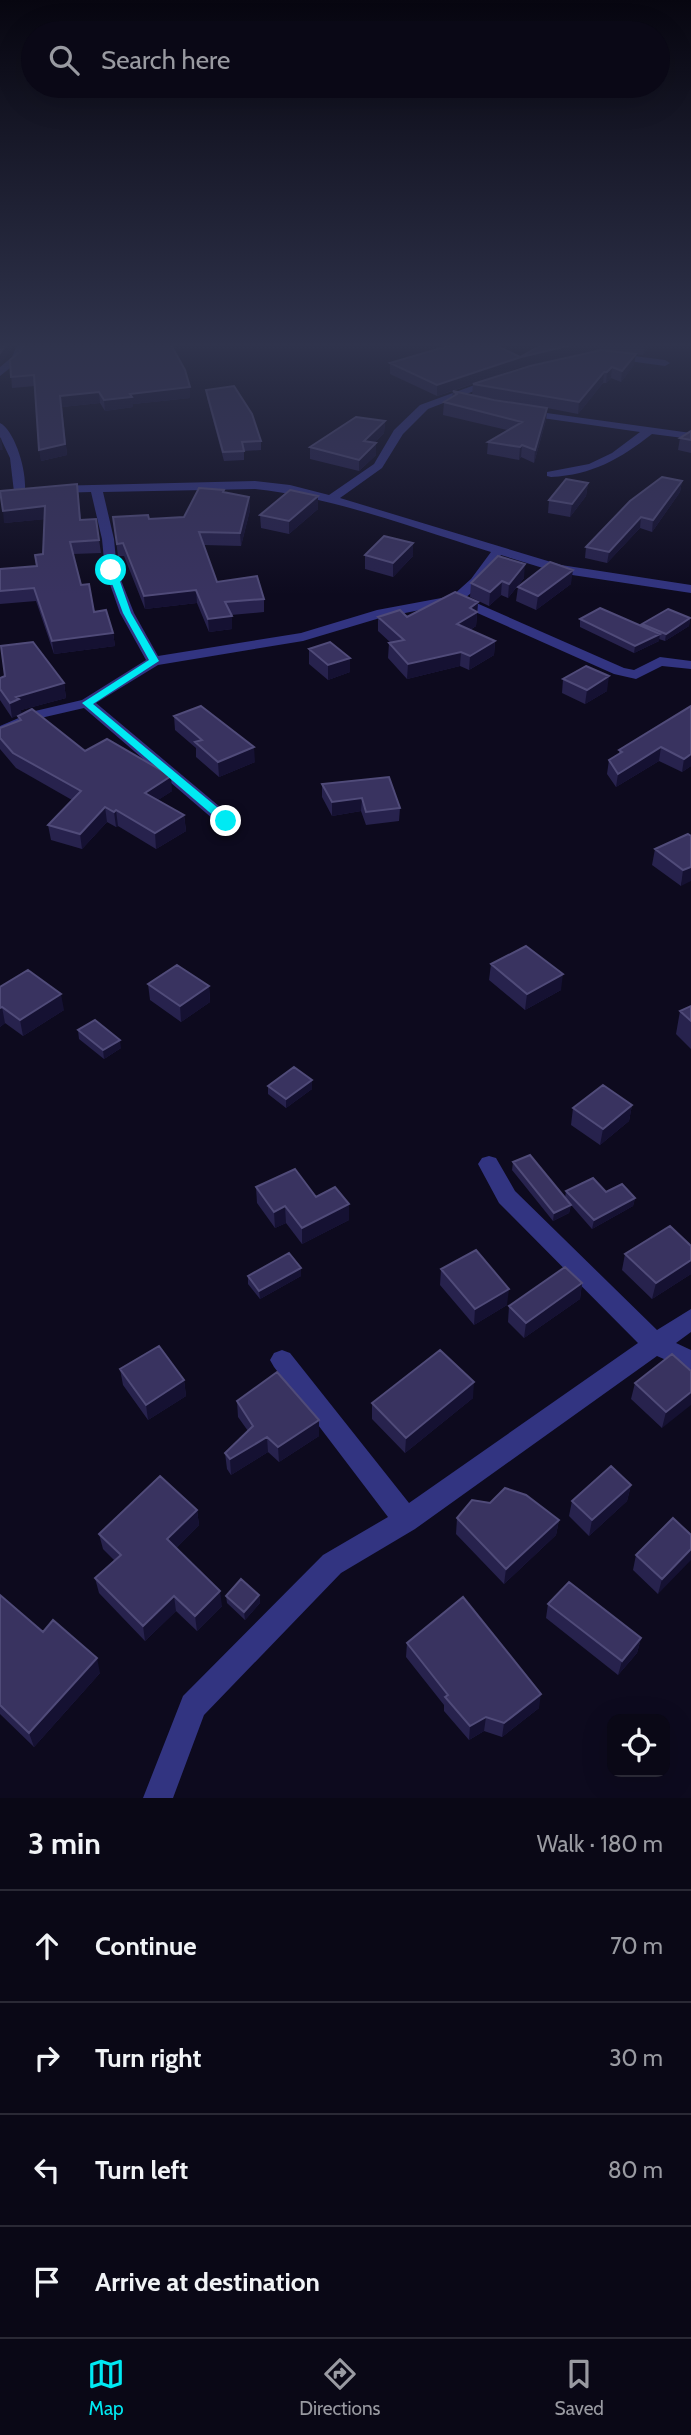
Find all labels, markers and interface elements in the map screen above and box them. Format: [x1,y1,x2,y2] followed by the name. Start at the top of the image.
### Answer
[21,21,670,98] search box
[45,41,83,79] icon: search
[101,44,230,76] text: Search here
[95,554,126,585] route start
[210,805,241,836] route end
[607,1714,670,1777] map controls
[607,1714,670,1777] button: locate
[28,1825,101,1862] text: 3 min
[537,1830,663,1858] text: Walk · 180 m
[28,1927,66,1965] icon: ahead
[95,1930,197,1962] text: Continue
[610,1932,663,1960] text: 70 m
[28,2039,66,2077] icon: right
[95,2042,201,2074] text: Turn right
[609,2044,663,2072] text: 30 m
[28,2151,66,2189] icon: left
[95,2154,188,2186] text: Turn left
[608,2156,663,2184] text: 80 m
[28,2263,66,2301] icon: arrive
[95,2266,320,2298] text: Arrive at destination
[87,2355,125,2420] tab: Map
[299,2355,380,2420] tab: Directions
[555,2355,604,2420] tab: Saved

